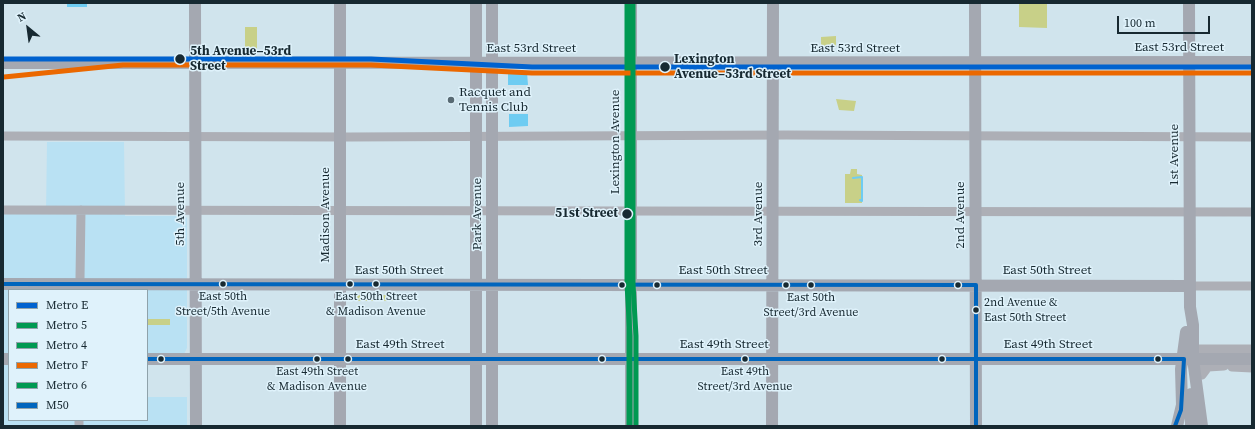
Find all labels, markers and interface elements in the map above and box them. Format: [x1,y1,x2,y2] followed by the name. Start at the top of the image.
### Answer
[8,8,48,48] north arrow
[1119,8,1212,34] scale bar
[15,9,29,26] text: N
[1124,15,1156,31] text: 100 m
[1134,40,1224,56] street label: East 53rd Street
[486,41,576,57] street label: East 53rd Street
[810,41,900,57] street label: East 53rd Street
[190,44,291,75] place label: 5th Avenue–53rd Street
[173,52,187,66] marker: 5th Avenue–53rd Street
[674,52,791,83] place label: Lexington Avenue–53rd Street
[658,60,672,74] marker: Lexington Avenue–53rd Street
[459,85,531,116] place label: Racquet and Tennis Club
[608,90,624,194] street label: Lexington Avenue
[446,95,456,105] marker: Racquet and Tennis Club
[1167,124,1183,186] street label: 1st Avenue
[318,167,334,263] street label: Madison Avenue
[470,178,486,250] street label: Park Avenue
[953,181,969,249] street label: 2nd Avenue
[173,182,189,246] street label: 5th Avenue
[751,182,767,246] street label: 3rd Avenue
[555,206,618,222] place label: 51st Street
[620,207,634,221] marker: 51st Street
[354,263,444,279] street label: East 50th Street
[678,263,768,279] street label: East 50th Street
[1002,263,1092,279] street label: East 50th Street
[218,279,228,289] marker: East 50th Street/5th Avenue
[345,279,355,289] unlabelled marker
[371,279,381,289] marker: East 50th Street & Madison Avenue
[617,280,627,290] unlabelled marker
[652,280,662,290] unlabelled marker
[781,280,791,290] unlabelled marker
[806,280,816,290] marker: East 50th Street/3rd Avenue
[953,280,963,290] unlabelled marker
[8,289,148,421] legend
[176,290,270,318] place label: East 50th Street/5th Avenue
[326,290,426,318] place label: East 50th Street & Madison Avenue
[764,291,858,319] place label: East 50th Street/3rd Avenue
[984,296,1066,324] place label: 2nd Avenue & East 50th Street
[46,297,88,313] text: Metro E
[971,305,981,315] marker: 2nd Avenue & East 50th Street
[46,317,87,333] text: Metro 5
[46,337,87,353] text: Metro 4
[355,337,445,353] street label: East 49th Street
[679,337,769,353] street label: East 49th Street
[1003,337,1093,353] street label: East 49th Street
[156,354,166,364] unlabelled marker
[312,354,322,364] marker: East 49th Street & Madison Avenue
[343,354,353,364] unlabelled marker
[597,354,607,364] unlabelled marker
[740,354,750,364] marker: East 49th Street/3rd Avenue
[937,354,947,364] unlabelled marker
[1153,354,1163,364] unlabelled marker
[46,357,88,373] text: Metro F
[267,365,367,393] place label: East 49th Street & Madison Avenue
[698,365,792,393] place label: East 49th Street/3rd Avenue
[46,377,87,393] text: Metro 6
[46,397,69,413] text: M50

